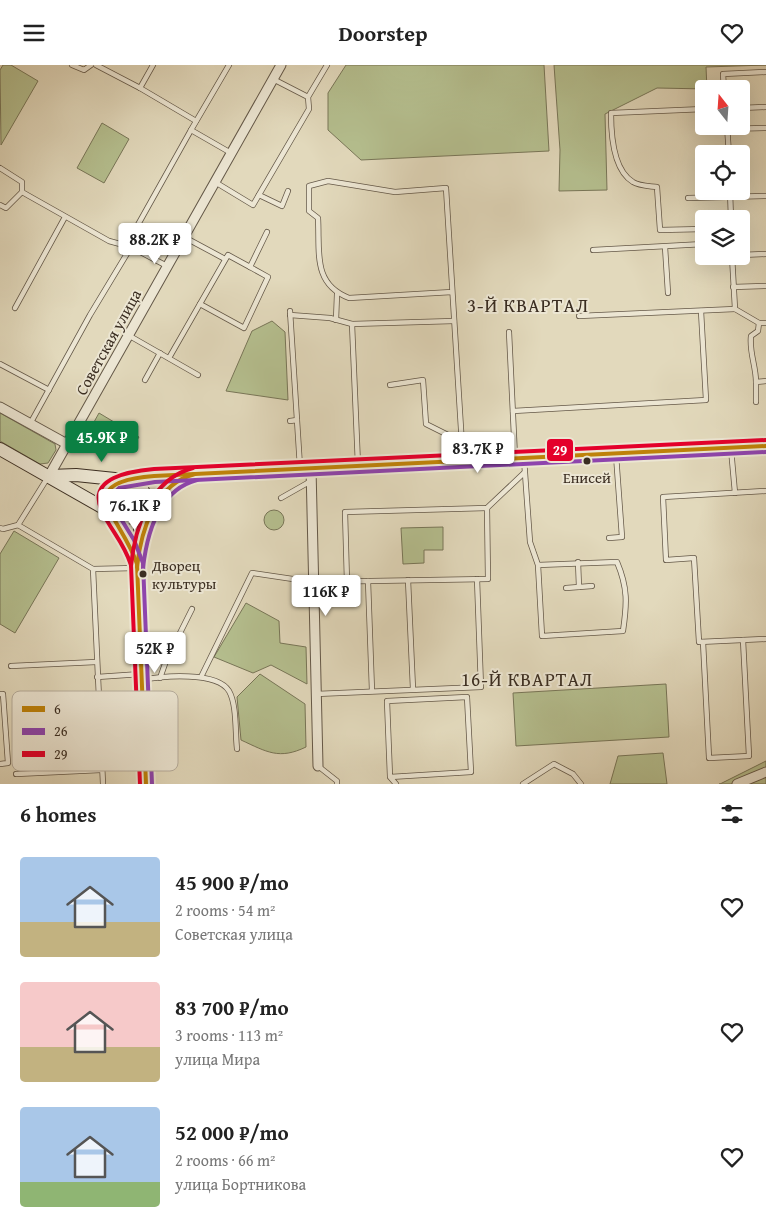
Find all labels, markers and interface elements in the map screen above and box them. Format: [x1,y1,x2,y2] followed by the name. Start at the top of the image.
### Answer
[339,17,427,49] text: Doorstep
[20,19,48,47] icon: menu
[718,19,746,47] icon: heart
[695,80,750,135] north arrow
[695,80,750,265] map controls
[695,145,750,200] button: locate
[695,210,750,265] button: layers
[109,223,201,265] pin: 88.2K ₽
[129,227,181,251] text: 88.2K ₽
[69,284,147,399] street label: Советская улица
[467,291,589,319] district label: 3-Й КВАРТАЛ
[56,421,148,463] pin: 45.9K ₽
[76,425,128,449] text: 45.9K ₽
[432,431,524,474] pin: 83.7K ₽
[452,436,504,460] text: 83.7K ₽
[546,438,574,462] line badge: 29
[553,440,567,460] text: 29
[582,456,592,466] marker: Енисей
[563,467,611,488] place label: Енисей
[89,489,181,531] pin: 76.1K ₽
[109,493,161,517] text: 76.1K ₽
[151,555,217,594] place label: Дворец культуры
[138,569,148,579] marker: Дворец культуры
[285,575,367,617] pin: 116K ₽
[303,579,349,603] text: 116K ₽
[120,631,190,674] pin: 52K ₽
[136,636,174,660] text: 52K ₽
[461,665,593,693] district label: 16-Й КВАРТАЛ
[12,691,178,771] legend
[54,699,61,719] text: 6
[54,721,68,741] text: 26
[54,744,68,764] text: 29
[20,799,96,830] text: 6 homes
[718,800,746,828] icon: filters
[175,867,289,898] text: 45 900 ₽/mo
[60,877,120,937] icon: home
[718,893,746,921] icon: heart
[175,898,275,922] text: 2 rooms · 54 m²
[175,922,293,946] text: Советская улица
[175,992,289,1023] text: 83 700 ₽/mo
[60,1002,120,1062] icon: home
[718,1018,746,1046] icon: heart
[175,1023,283,1047] text: 3 rooms · 113 m²
[175,1047,260,1071] text: улица Мира
[175,1117,289,1148] text: 52 000 ₽/mo
[60,1127,120,1187] icon: home
[718,1143,746,1171] icon: heart
[175,1148,275,1172] text: 2 rooms · 66 m²
[175,1172,306,1196] text: улица Бортникова

